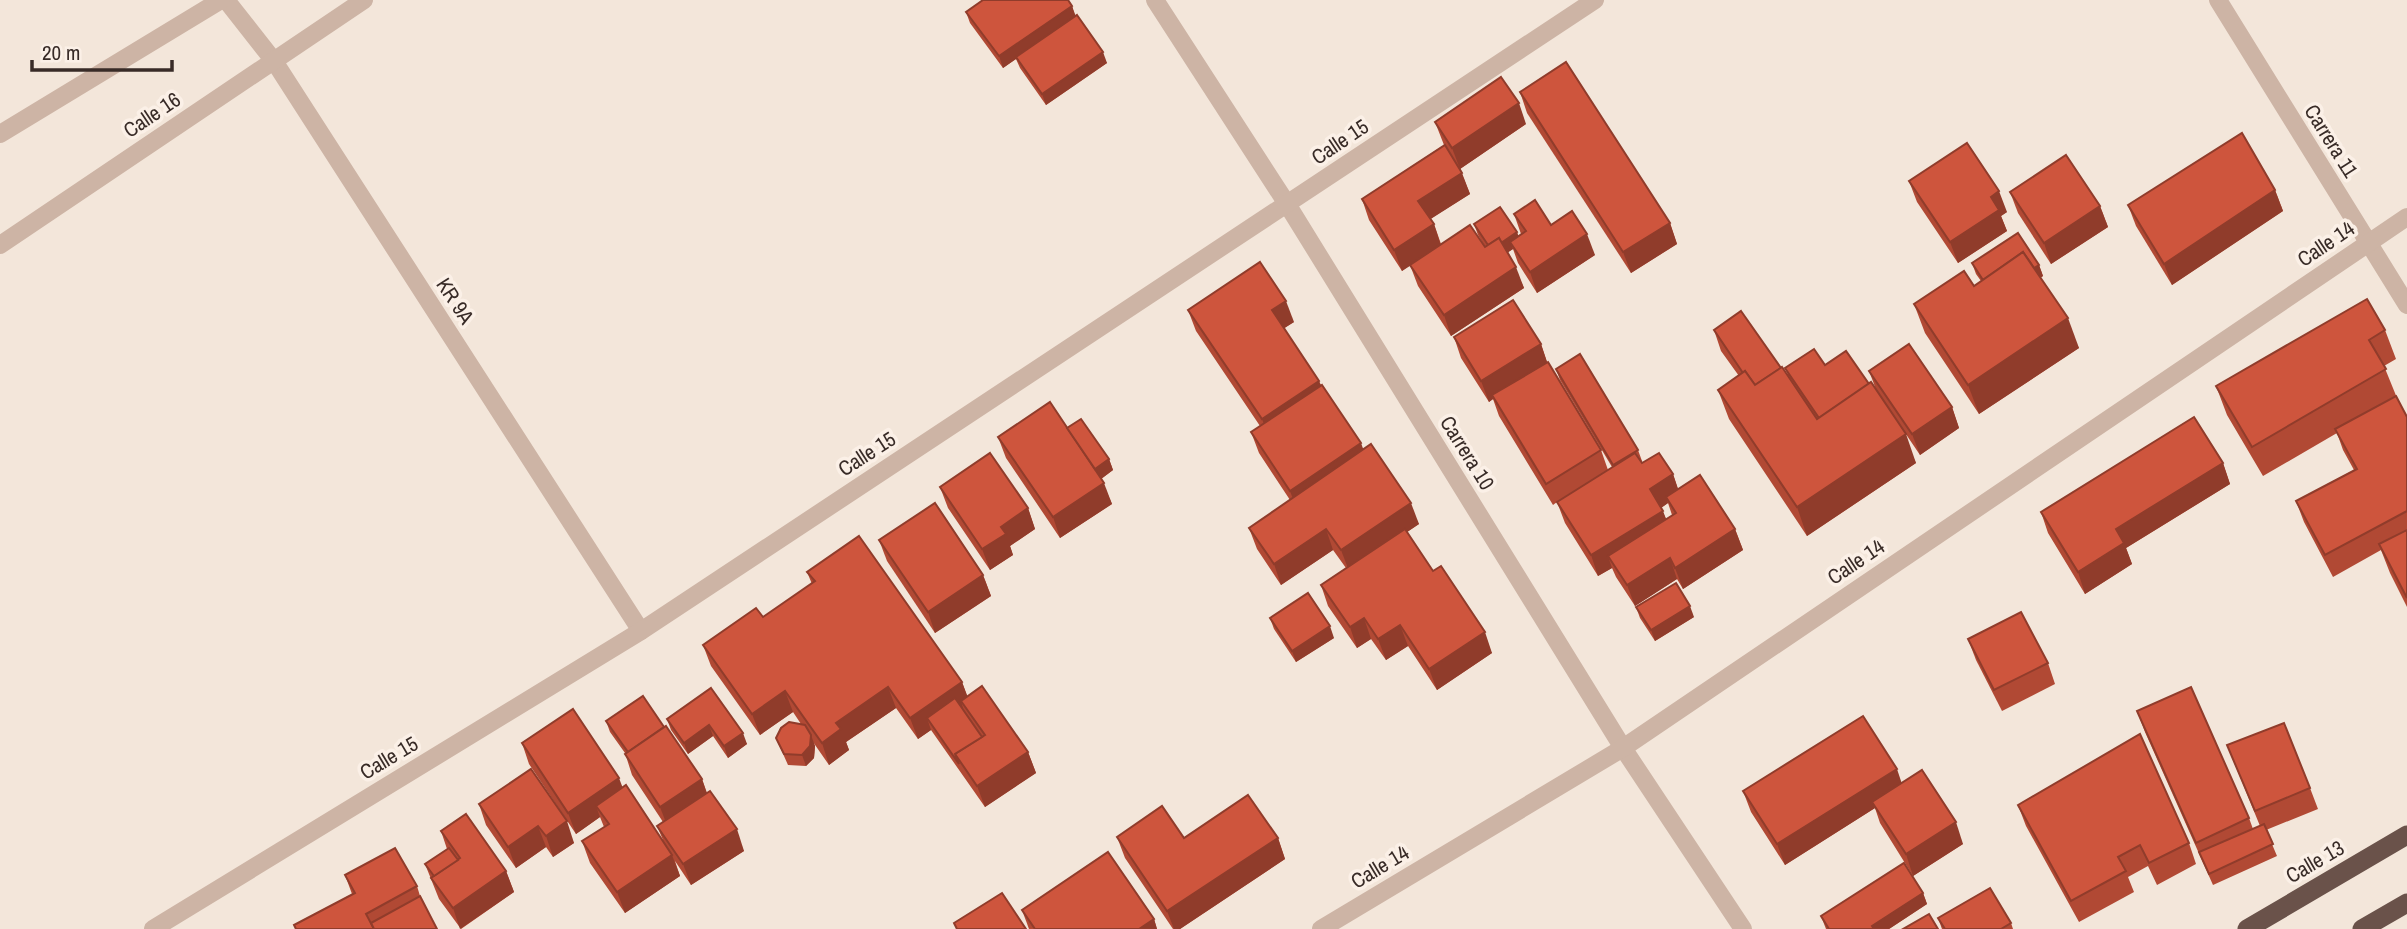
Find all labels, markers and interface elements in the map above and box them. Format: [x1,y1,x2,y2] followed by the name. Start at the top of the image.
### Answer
[32,28,172,72] scale bar
[42,38,80,67] text: 20 m
[117,85,186,144] street label: Calle 16
[2298,99,2365,183] street label: Carrera 11
[1305,112,1374,171] street label: Calle 15
[2291,214,2360,273] street label: Calle 14
[430,272,481,330] street label: KR 9A
[1433,410,1502,495] street label: Carrera 10
[832,424,901,483] street label: Calle 15
[1821,532,1890,591] street label: Calle 14
[354,729,423,786] street label: Calle 15
[2280,833,2349,890] street label: Calle 13
[1345,838,1415,895] street label: Calle 14

